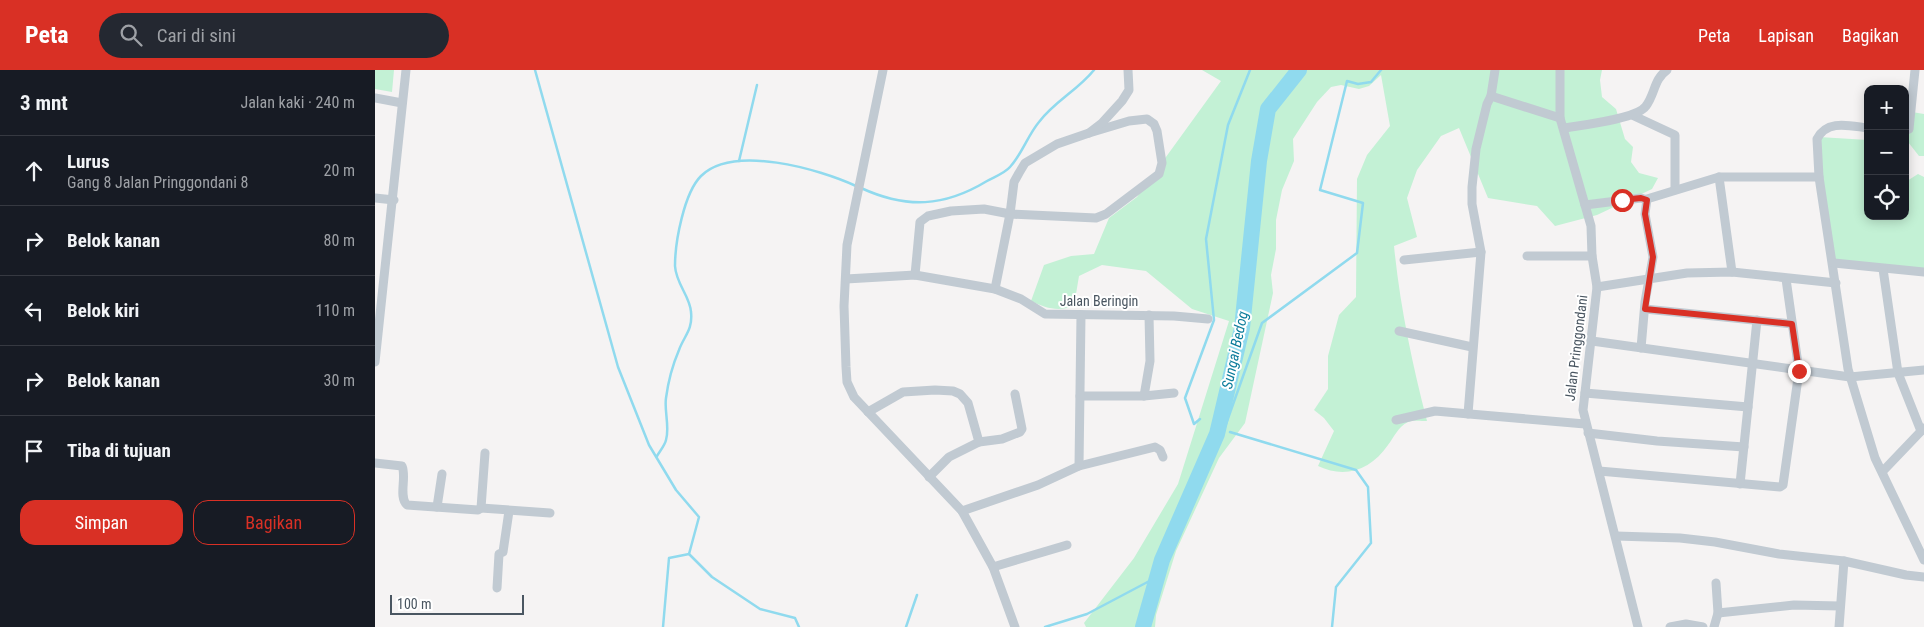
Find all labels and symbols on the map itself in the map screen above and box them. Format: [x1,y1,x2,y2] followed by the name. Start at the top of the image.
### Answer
[1611,189,1634,212] route start
[1060,293,1138,309] street label: Jalan Beringin
[1562,294,1590,402] street label: Jalan Pringgondani
[1218,309,1252,391] water label: Sungai Bedog
[1788,360,1811,383] route end
[390,592,524,615] scale bar

